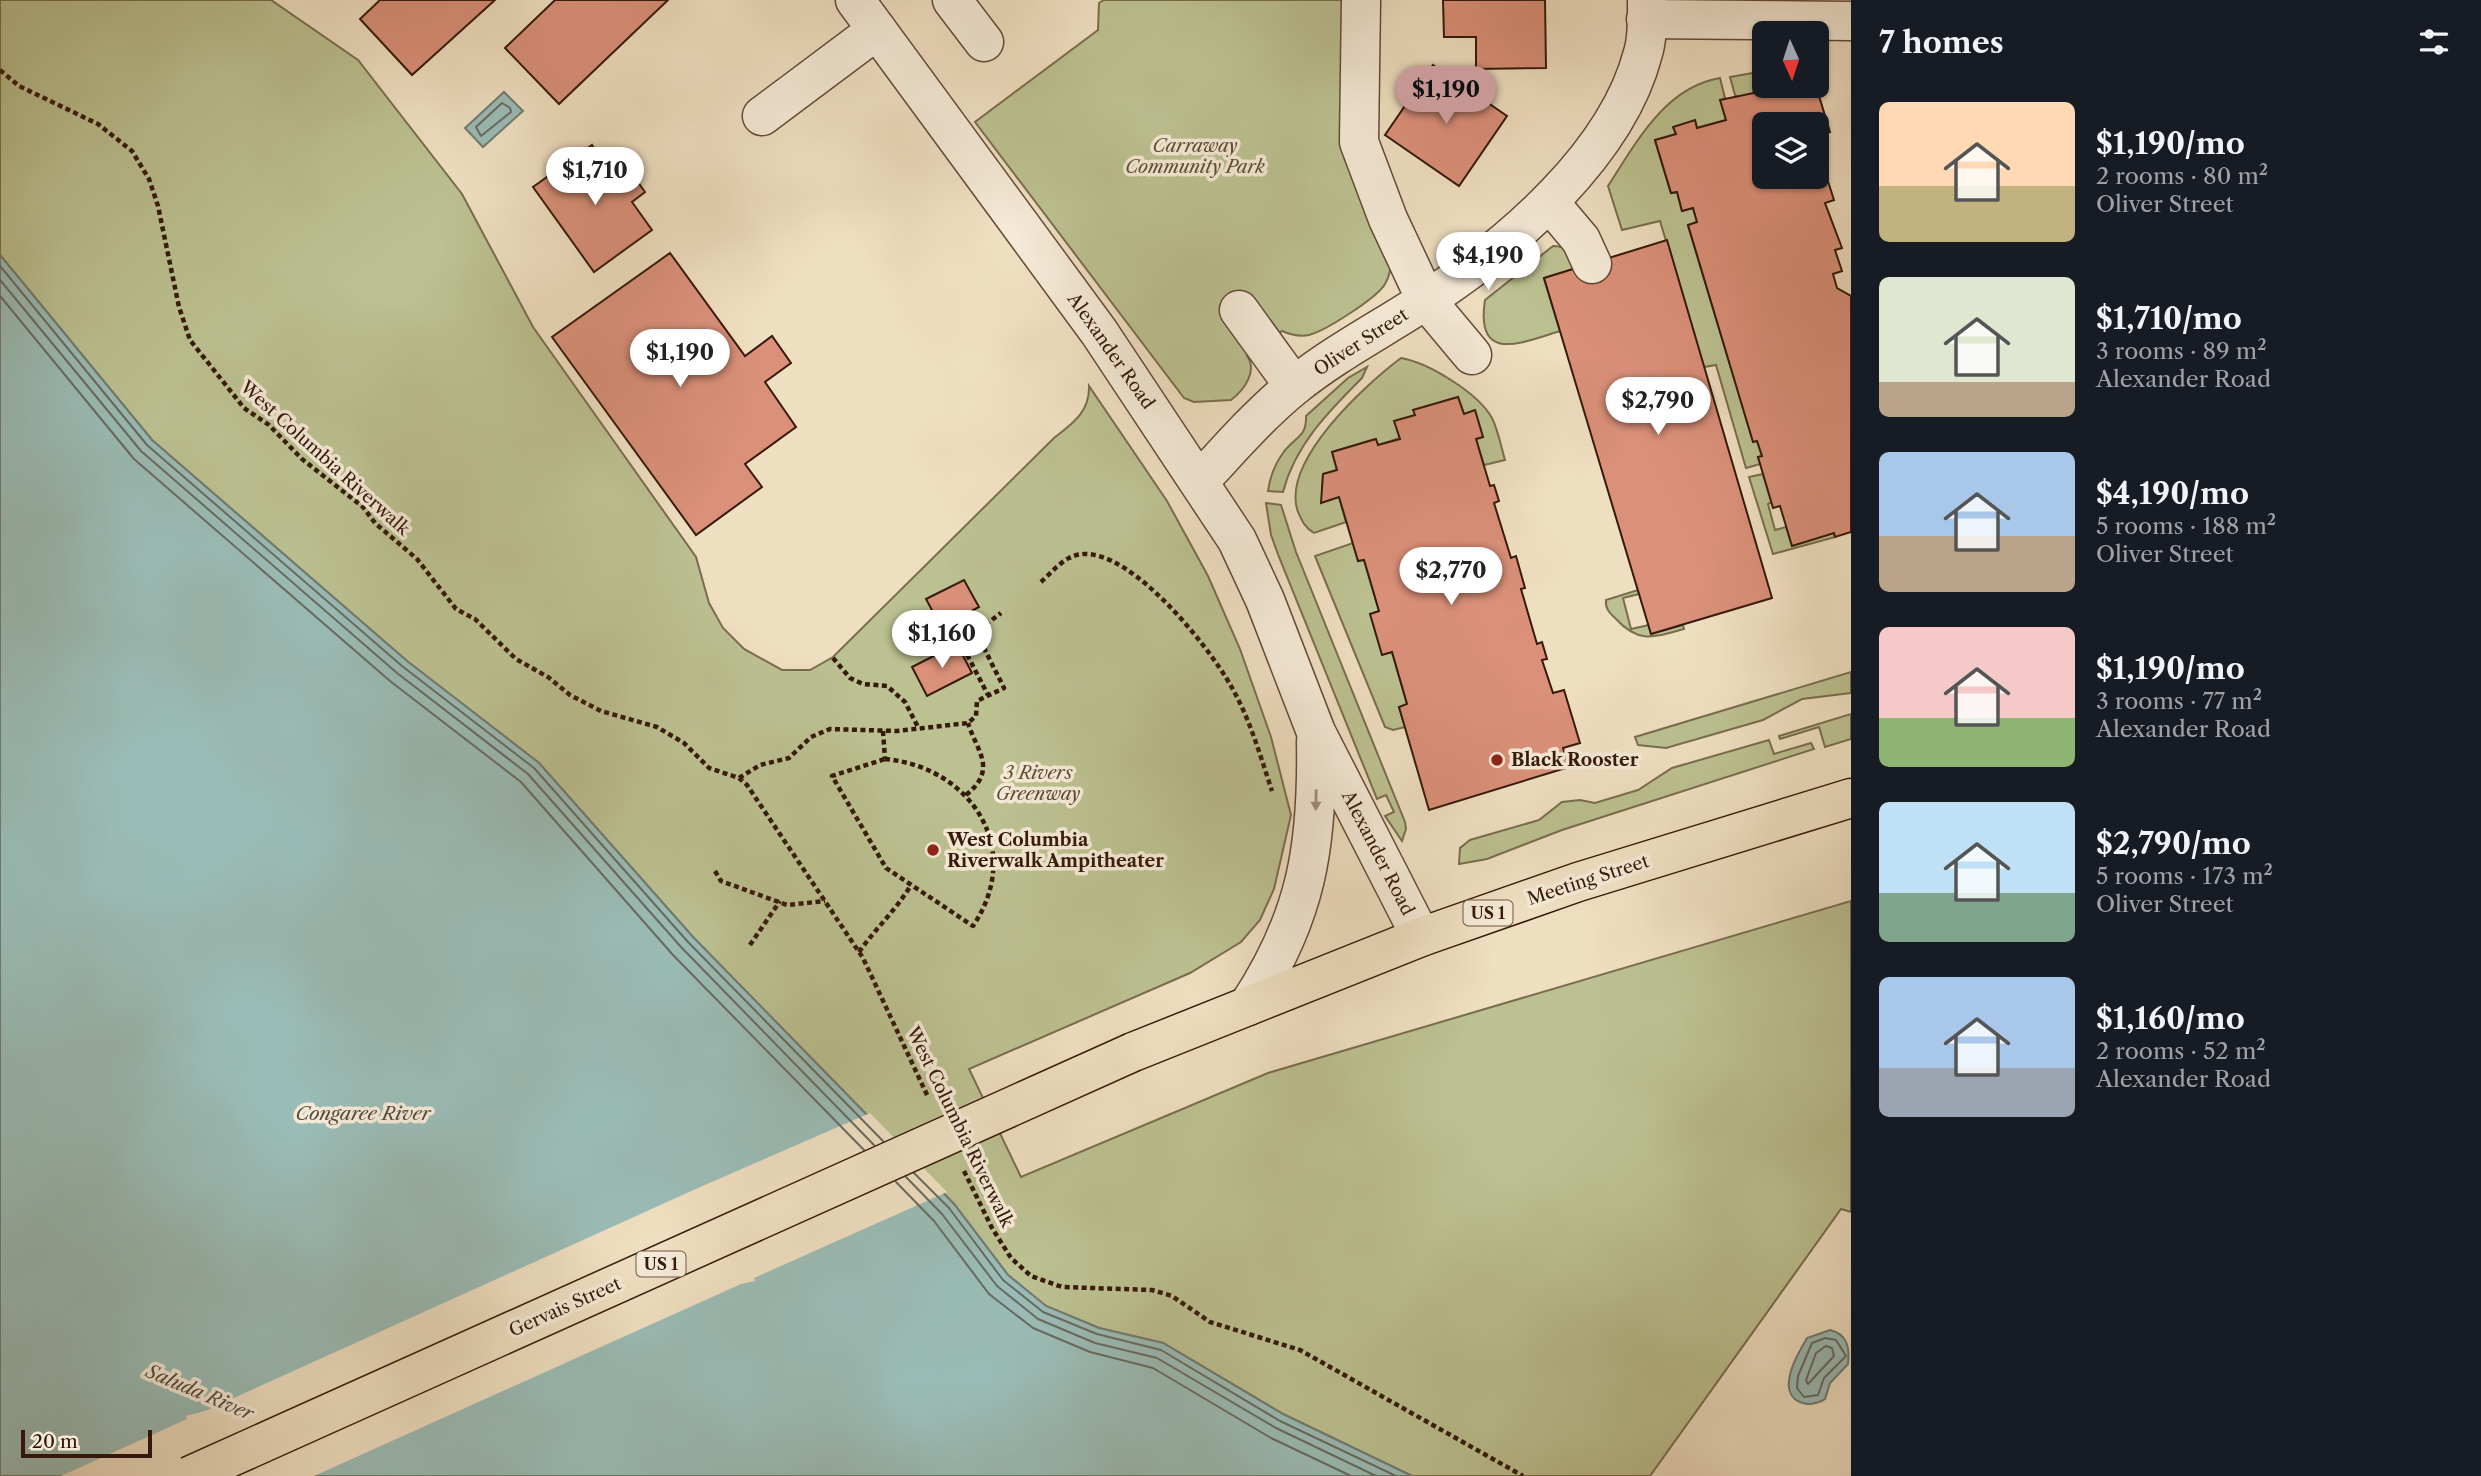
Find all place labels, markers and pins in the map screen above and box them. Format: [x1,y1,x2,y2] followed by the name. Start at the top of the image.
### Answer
[1389,66,1503,126] pin: $1,190
[538,148,652,207] pin: $1,710
[1431,232,1545,292] pin: $4,190
[623,330,737,389] pin: $1,190
[1601,378,1715,437] pin: $2,790
[1394,548,1508,607] pin: $2,770
[885,610,999,670] pin: $1,160
[1511,749,1639,771] place label: Black Rooster
[1489,752,1505,768] marker: Black Rooster
[946,829,1164,872] place label: West Columbia Riverwalk Ampitheater
[925,842,941,858] marker: West Columbia Riverwalk Ampitheater

